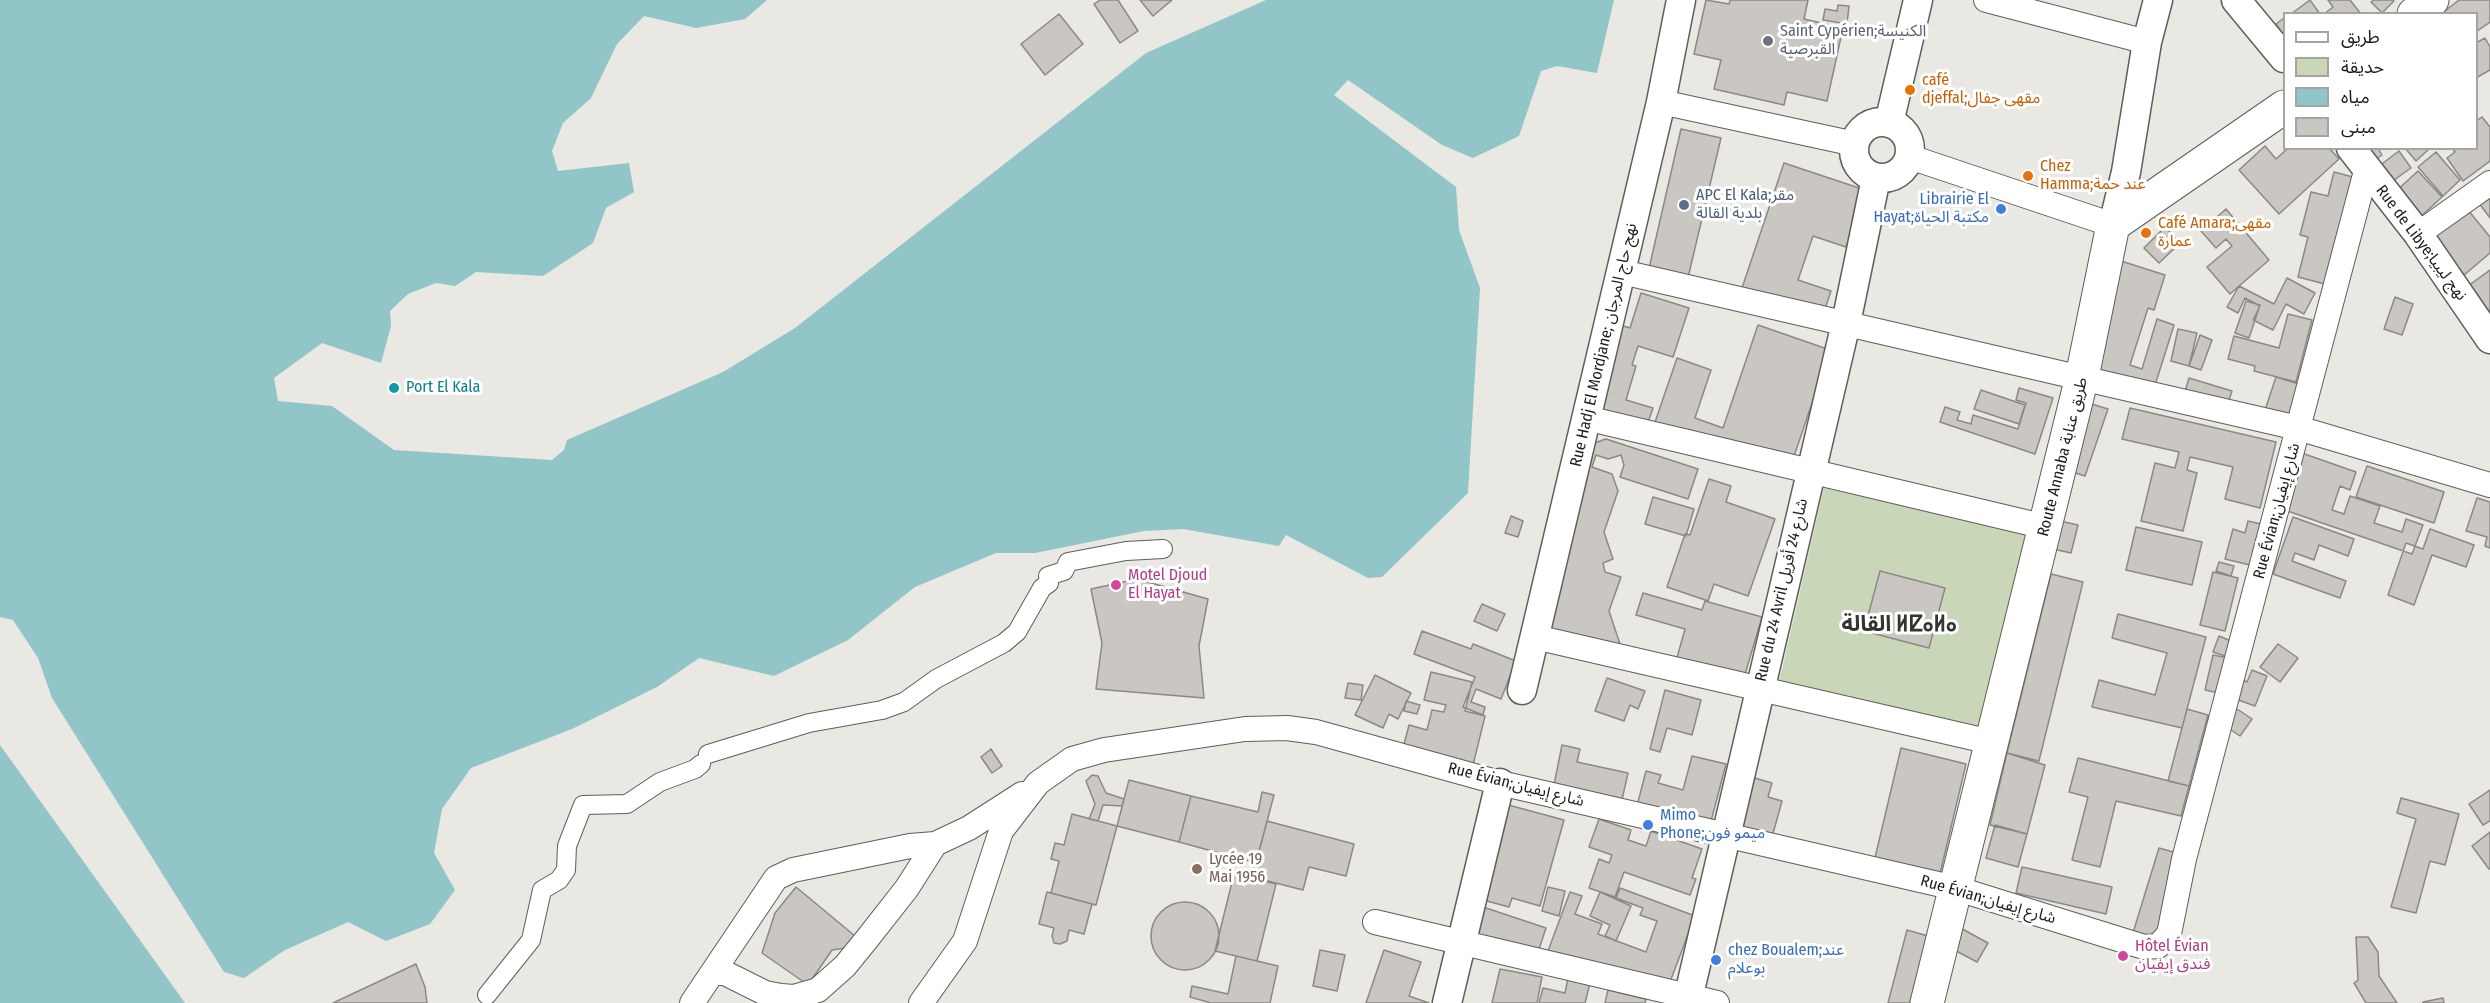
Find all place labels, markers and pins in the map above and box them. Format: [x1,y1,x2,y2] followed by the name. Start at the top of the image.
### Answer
[1780,22,1926,60] place label: Saint Cypérien;الكنيسة القبرصية
[1761,34,1775,48] marker: Saint Cypérien;الكنيسة القبرصية
[1922,71,2041,109] place label: café djeffal;مقهى جفال
[1903,83,1917,97] marker: café djeffal;مقهى جفال
[2040,157,2146,195] place label: Chez Hamma;عند حمة
[2021,169,2035,183] marker: Chez Hamma;عند حمة
[1696,186,1794,224] place label: APC El Kala;مقر بلدية القالة
[1873,190,1989,228] place label: Librairie El Hayat;مكتبة الحياة
[1677,198,1691,212] marker: APC El Kala;مقر بلدية القالة
[1994,202,2008,216] marker: Librairie El Hayat;مكتبة الحياة
[2158,214,2271,252] place label: Café Amara;مقهى عمارة
[2139,226,2153,240] marker: Café Amara;مقهى عمارة
[406,378,480,398] place label: Port El Kala
[387,381,401,395] marker: Port El Kala
[1128,566,1207,604] place label: Motel Djoud El Hayat
[1109,578,1123,592] marker: Motel Djoud El Hayat
[1660,806,1765,844] place label: Mimo Phone;ميمو فون
[1641,818,1655,832] marker: Mimo Phone;ميمو فون
[1209,850,1265,888] place label: Lycée 19 Mai 1956
[1190,862,1204,876] marker: Lycée 19 Mai 1956
[2135,937,2210,975] place label: Hôtel Évian فندق إيفيان
[1728,941,1844,979] place label: chez Boualem;عند بوعلام
[2116,949,2130,963] marker: Hôtel Évian فندق إيفيان
[1709,953,1723,967] marker: chez Boualem;عند بوعلام

